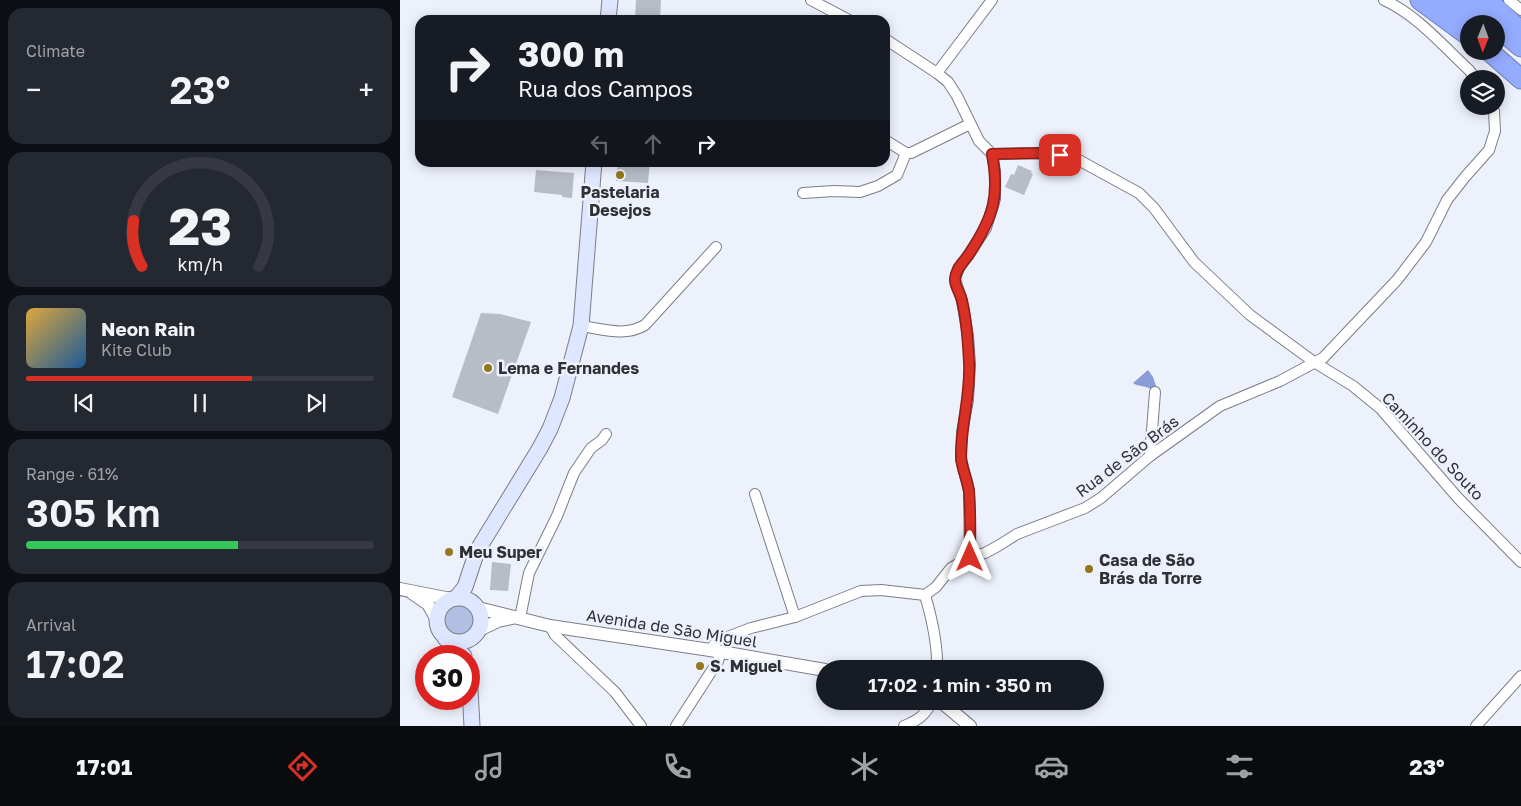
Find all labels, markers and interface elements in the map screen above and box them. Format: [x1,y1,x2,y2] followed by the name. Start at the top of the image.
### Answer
[1460,15,1505,60] north arrow
[1460,15,1505,115] map controls
[518,33,624,75] text: 300 m
[435,35,500,100] icon: right
[26,41,85,61] text: Climate
[170,67,230,112] text: 23°
[1460,70,1505,115] button: layers
[26,73,41,106] text: −
[359,73,374,106] text: +
[518,75,693,102] text: Rua dos Campos
[586,130,614,158] icon: left
[639,130,667,158] icon: ahead
[692,130,720,158] icon: right
[1039,134,1081,176] pin
[1046,141,1074,169] icon: arrive
[614,169,626,181] marker: Pastelaria Desejos
[580,182,660,220] place label: Pastelaria Desejos
[168,194,232,256] text: 23
[177,253,223,275] text: km/h
[101,317,195,340] text: Neon Rain
[101,340,172,360] text: Kite Club
[498,358,639,378] place label: Lema e Fernandes
[482,362,494,374] marker: Lema e Fernandes
[1378,388,1488,504] street label: Caminho do Souto
[70,389,98,417] icon: previous
[186,389,214,417] icon: pause
[302,389,330,417] icon: next
[1072,411,1182,501] street label: Rua de São Brás
[26,464,118,484] text: Range · 61%
[26,490,161,535] text: 305 km
[943,530,995,582] position arrow
[459,542,542,562] place label: Meu Super
[443,546,455,558] marker: Meu Super
[1099,550,1202,588] place label: Casa de São Brás da Torre
[1083,563,1095,575] marker: Casa de São Brás da Torre
[585,605,759,651] street label: Avenida de São Miguel
[26,615,76,635] text: Arrival
[26,641,125,686] text: 17:02
[415,645,480,710] speed limit sign: 30
[710,656,783,676] place label: S. Miguel
[694,660,706,672] marker: S. Miguel
[868,673,1052,696] text: 17:02 · 1 min · 350 m
[285,749,320,784] icon: directions
[472,749,507,784] icon: music
[660,749,695,784] icon: phone
[847,749,882,784] icon: climate
[1034,749,1069,784] icon: car
[1222,749,1257,784] icon: filters
[76,753,132,780] text: 17:01
[1409,753,1445,780] text: 23°

